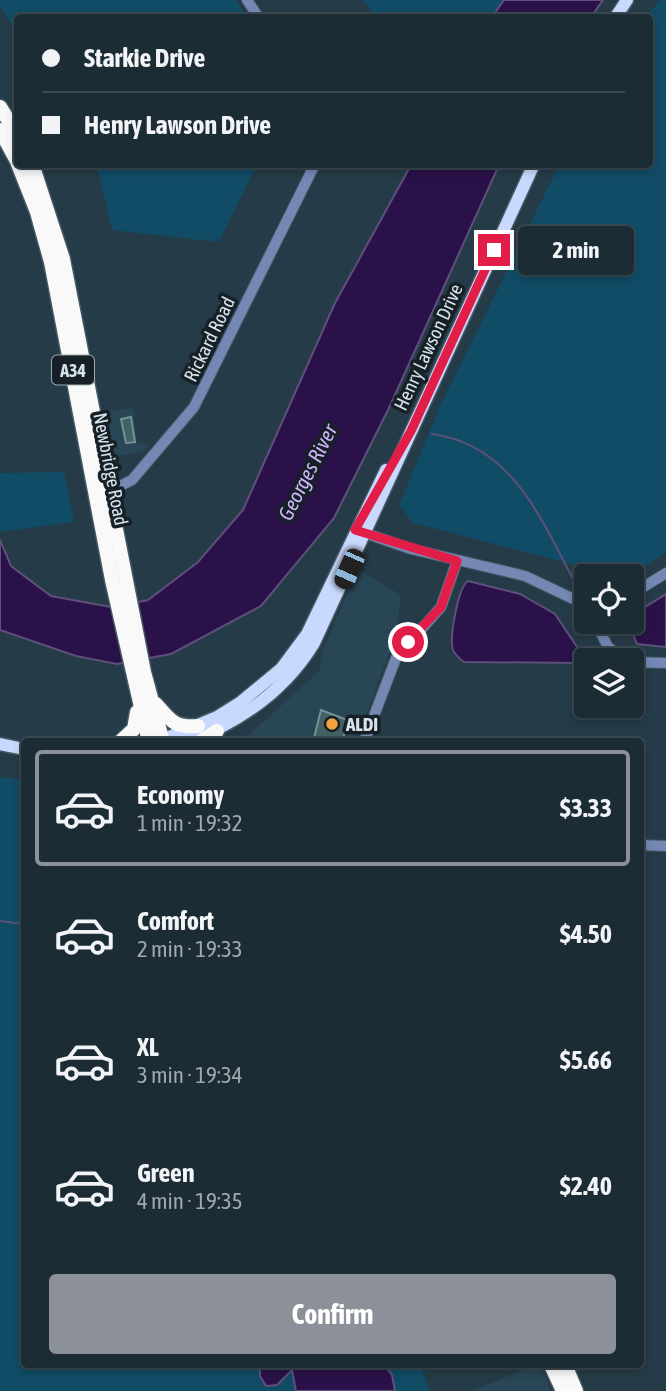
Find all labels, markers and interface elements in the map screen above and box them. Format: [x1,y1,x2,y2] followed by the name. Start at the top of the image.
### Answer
[84,43,205,73] text: Starkie Drive
[84,110,271,140] text: Henry Lawson Drive
[518,226,634,274] callout: 2 min
[478,234,510,266] route end
[553,237,599,263] text: 2 min
[389,280,467,414] street label: Henry Lawson Drive
[179,293,239,385] street label: Rickard Road
[52,356,94,384] road number: A34
[89,411,133,527] street label: Newbridge Road
[273,419,342,524] water label: Georges River
[331,546,368,592] car
[574,564,644,718] map controls
[574,564,644,634] button: locate
[392,626,424,658] route start
[574,648,644,718] button: layers
[345,713,378,735] place label: ALDI
[324,716,340,732] marker: ALDI
[53,777,116,840] icon: car
[137,780,224,810] text: Economy
[560,793,612,823] text: $3.33
[137,810,243,836] text: 1 min · 19:32
[53,903,116,966] icon: car
[137,906,214,936] text: Comfort
[560,919,612,949] text: $4.50
[137,936,243,962] text: 2 min · 19:33
[53,1029,116,1092] icon: car
[137,1032,159,1062] text: XL
[560,1045,612,1075] text: $5.66
[137,1062,243,1088] text: 3 min · 19:34
[53,1155,116,1218] icon: car
[137,1158,195,1188] text: Green
[560,1171,612,1201] text: $2.40
[137,1188,243,1214] text: 4 min · 19:35
[49,1274,616,1354] button: Confirm

